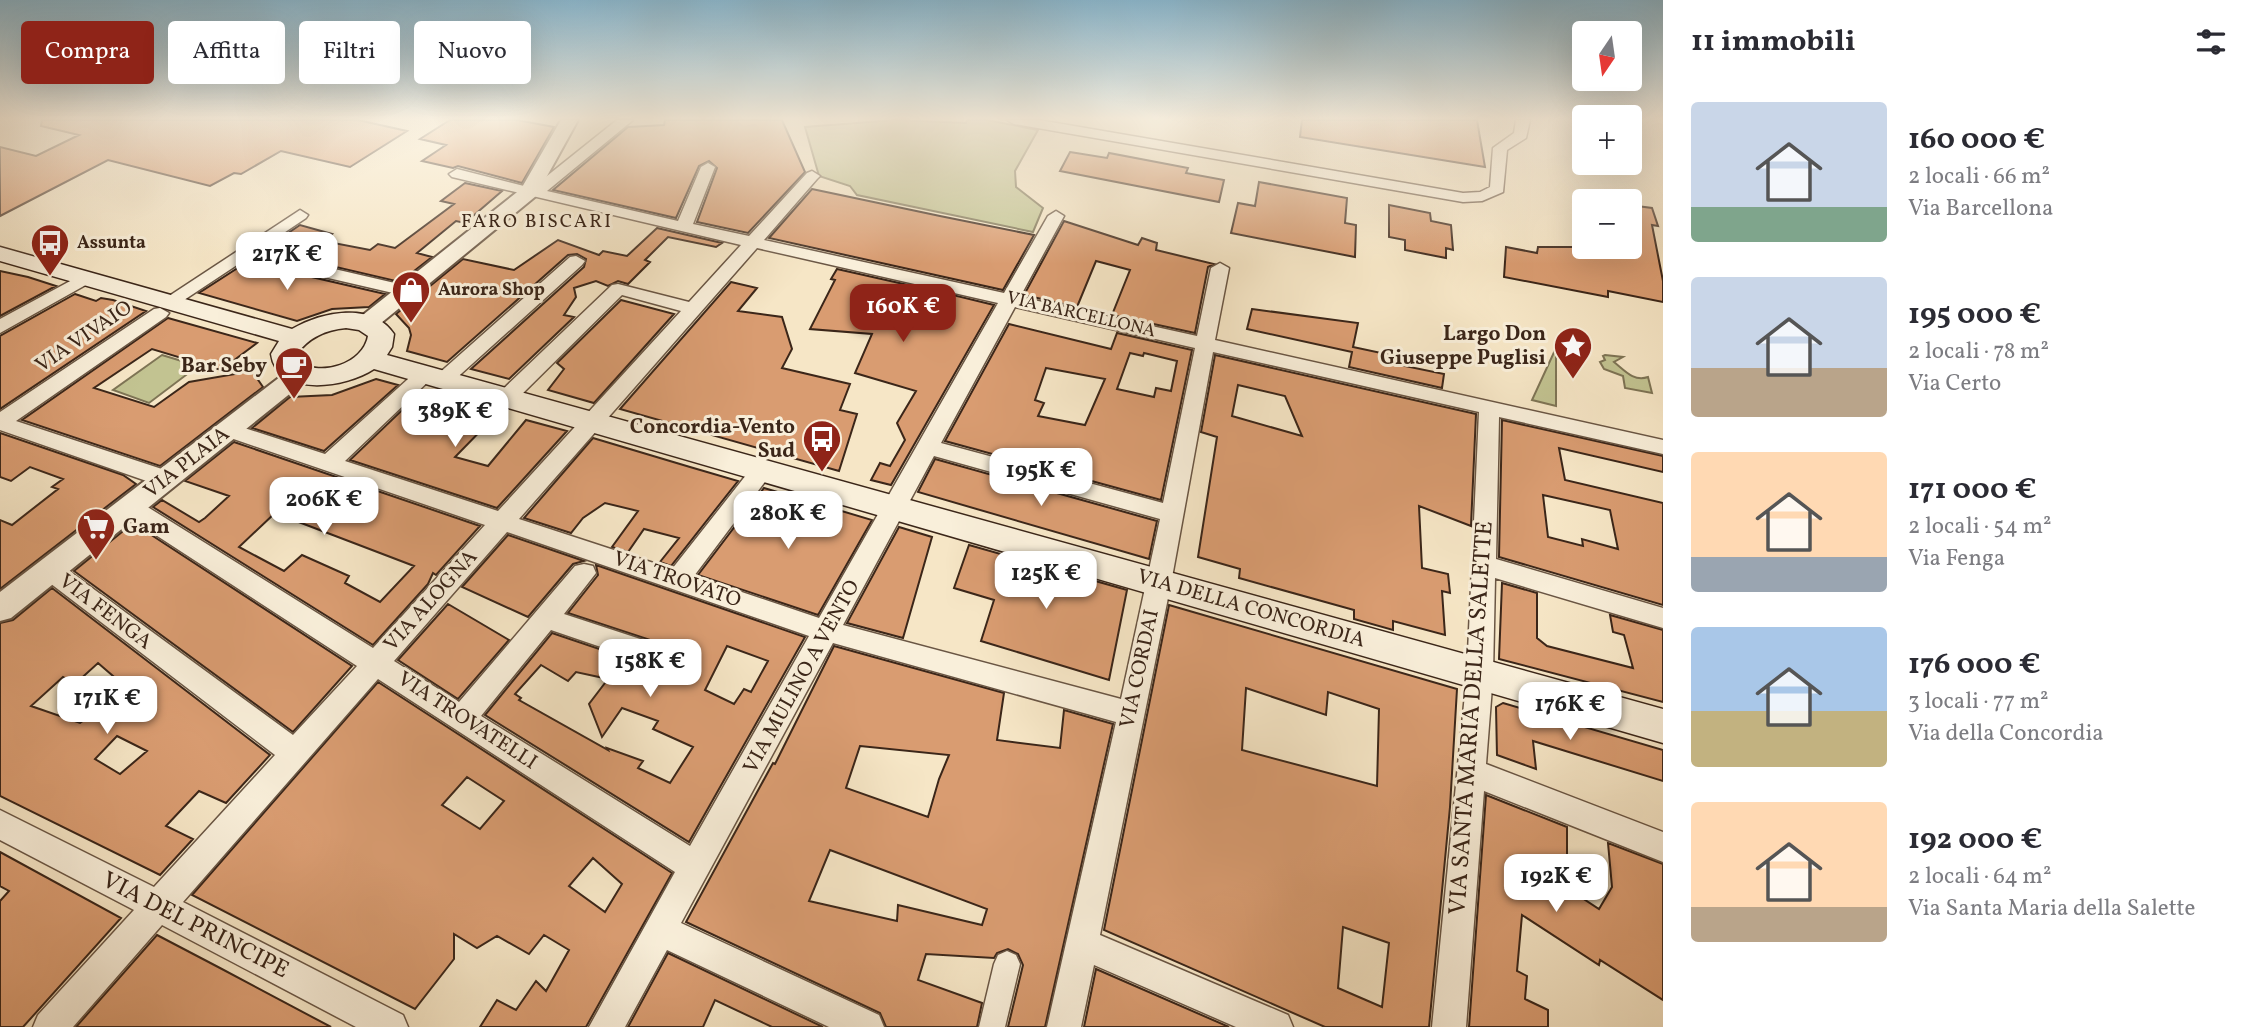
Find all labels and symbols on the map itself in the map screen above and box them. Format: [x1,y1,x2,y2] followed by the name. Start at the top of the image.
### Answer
[1572,21,1642,91] north arrow
[461,209,613,235] district label: FARO BISCARI
[29,222,71,277] bus stop icon: Assunta
[77,231,146,256] place label: Assunta
[230,232,344,292] pin: 217K €
[390,269,432,324] shop icon: Aurora Shop
[438,278,545,303] place label: Aurora Shop
[846,284,960,344] pin: 160K €
[1004,286,1158,344] street label: VIA BARCELLONA
[30,294,138,380] street label: VIA VIVAIO
[1380,320,1546,373] place label: Largo Don Giuseppe Puglisi
[1552,325,1594,380] place icon: Largo Don Giuseppe Puglisi
[273,345,315,400] cafe icon: Bar Seby
[181,352,267,381] place label: Bar Seby
[398,390,512,449] pin: 389K €
[630,413,795,466] place label: Concordia-Vento Sud
[801,418,843,473] bus stop icon: Concordia-Vento Sud
[138,420,236,506] street label: VIA PLAIA
[984,448,1098,508] pin: 195K €
[267,477,381,537] pin: 206K €
[731,491,845,551] pin: 280K €
[75,506,117,561] supermarket icon: Gam
[123,513,170,542] place label: Gam
[1441,520,1503,916] street label: VIA SANTA MARIA DELLA SALETTE
[377,544,485,658] street label: VIA ALOGNA
[609,545,745,615] street label: VIA TROVATO
[989,552,1103,611] pin: 125K €
[1134,563,1369,656] street label: VIA DELLA CONCORDIA
[52,567,158,657] street label: VIA FENGA
[737,575,867,779] street label: VIA MULINO A VENTO
[1113,607,1167,731] street label: VIA CORDAI
[593,640,707,699] pin: 158K €
[391,665,543,777] street label: VIA TROVATELLI
[50,676,164,736] pin: 171K €
[1513,682,1627,742] pin: 176K €
[1499,855,1613,914] pin: 192K €
[95,864,295,988] street label: VIA DEL PRINCIPE

